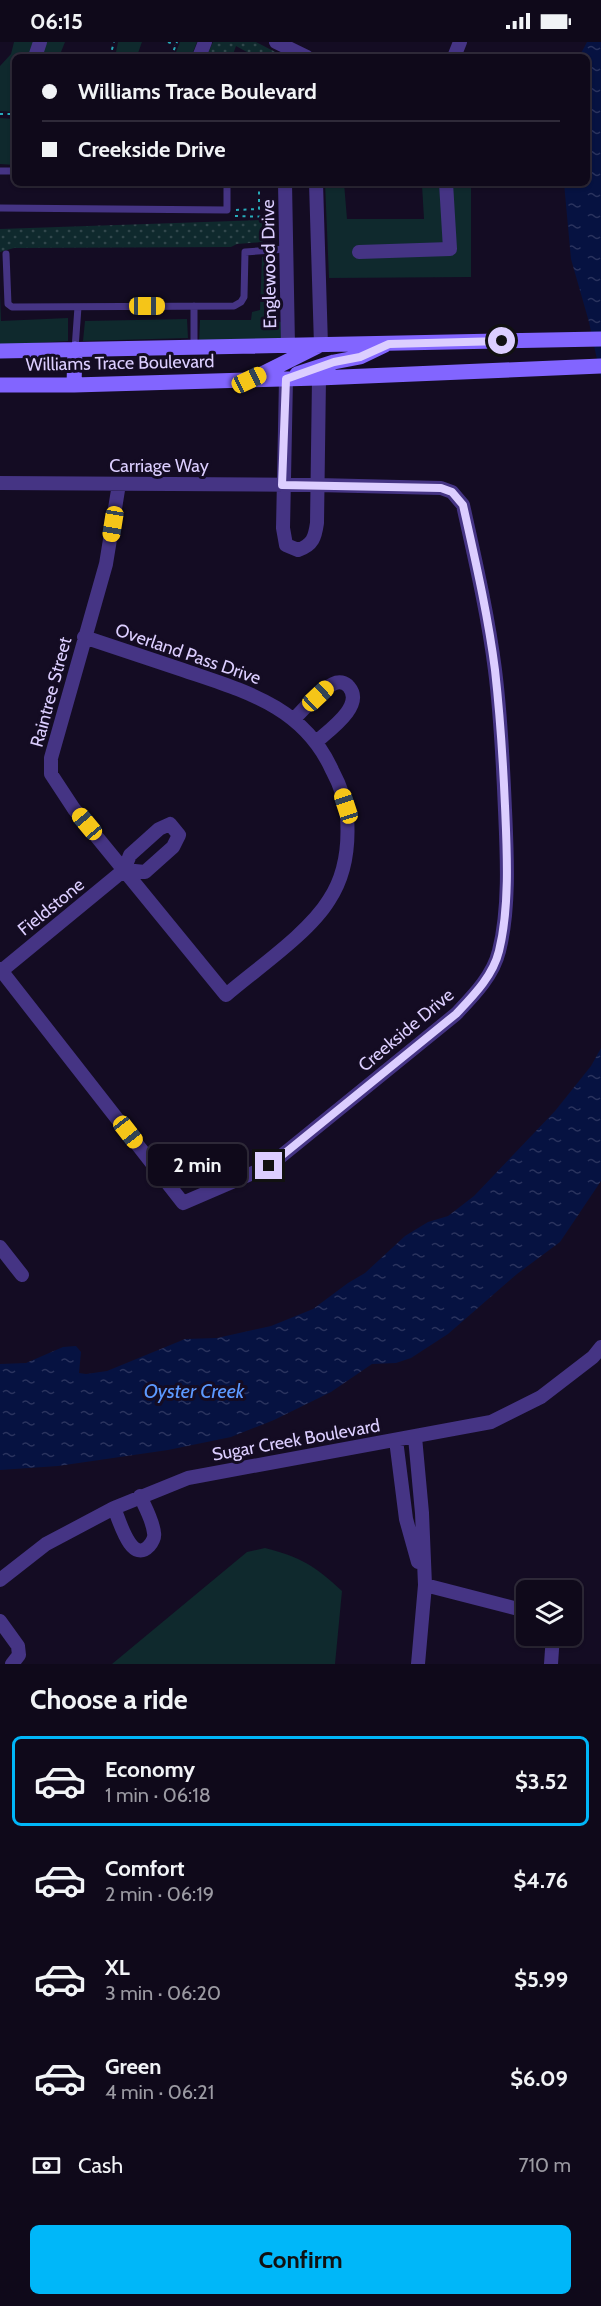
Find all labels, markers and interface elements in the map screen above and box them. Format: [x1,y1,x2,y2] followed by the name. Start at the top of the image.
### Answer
[30,8,83,35] text: 06:15
[78,78,317,105] text: Williams Trace Boulevard
[78,136,225,163] text: Creekside Drive
[257,199,281,329] street label: Englewood Drive
[129,297,165,315] car
[488,327,515,354] route start
[25,350,215,376] street label: Williams Trace Boulevard
[229,364,269,396] car
[109,455,209,477] street label: Carriage Way
[101,505,125,543] car
[112,619,264,689] street label: Overland Pass Drive
[26,634,76,750] street label: Raintree Street
[299,677,337,715] car
[332,786,360,826] car
[69,804,105,844] car
[13,874,89,940] street label: Fieldstone
[354,984,458,1076] street label: Creekside Drive
[110,1112,146,1152] car
[149,1145,248,1187] callout: 2 min
[255,1152,282,1179] route end
[173,1153,222,1177] text: 2 min
[144,1379,246,1403] water label: Oyster Creek
[210,1414,382,1466] street label: Sugar Creek Boulevard
[516,1580,582,1646] map controls
[516,1580,582,1646] button: layers
[30,1683,188,1716] text: Choose a ride
[33,1754,87,1808] icon: car
[105,1756,195,1783] text: Economy
[515,1768,568,1795] text: $3.52
[105,1783,211,1807] text: 1 min · 06:18
[33,1853,87,1907] icon: car
[105,1855,184,1882] text: Comfort
[514,1867,568,1894] text: $4.76
[105,1882,214,1906] text: 2 min · 06:19
[33,1952,87,2006] icon: car
[105,1954,130,1981] text: XL
[514,1966,568,1993] text: $5.99
[105,1981,221,2005] text: 3 min · 06:20
[33,2051,87,2105] icon: car
[105,2053,161,2080] text: Green
[510,2065,568,2092] text: $6.09
[105,2080,214,2104] text: 4 min · 06:21
[30,2149,63,2182] icon: cash
[78,2152,123,2179] text: Cash
[518,2153,571,2177] text: 710 m
[30,2225,571,2294] button: Confirm

